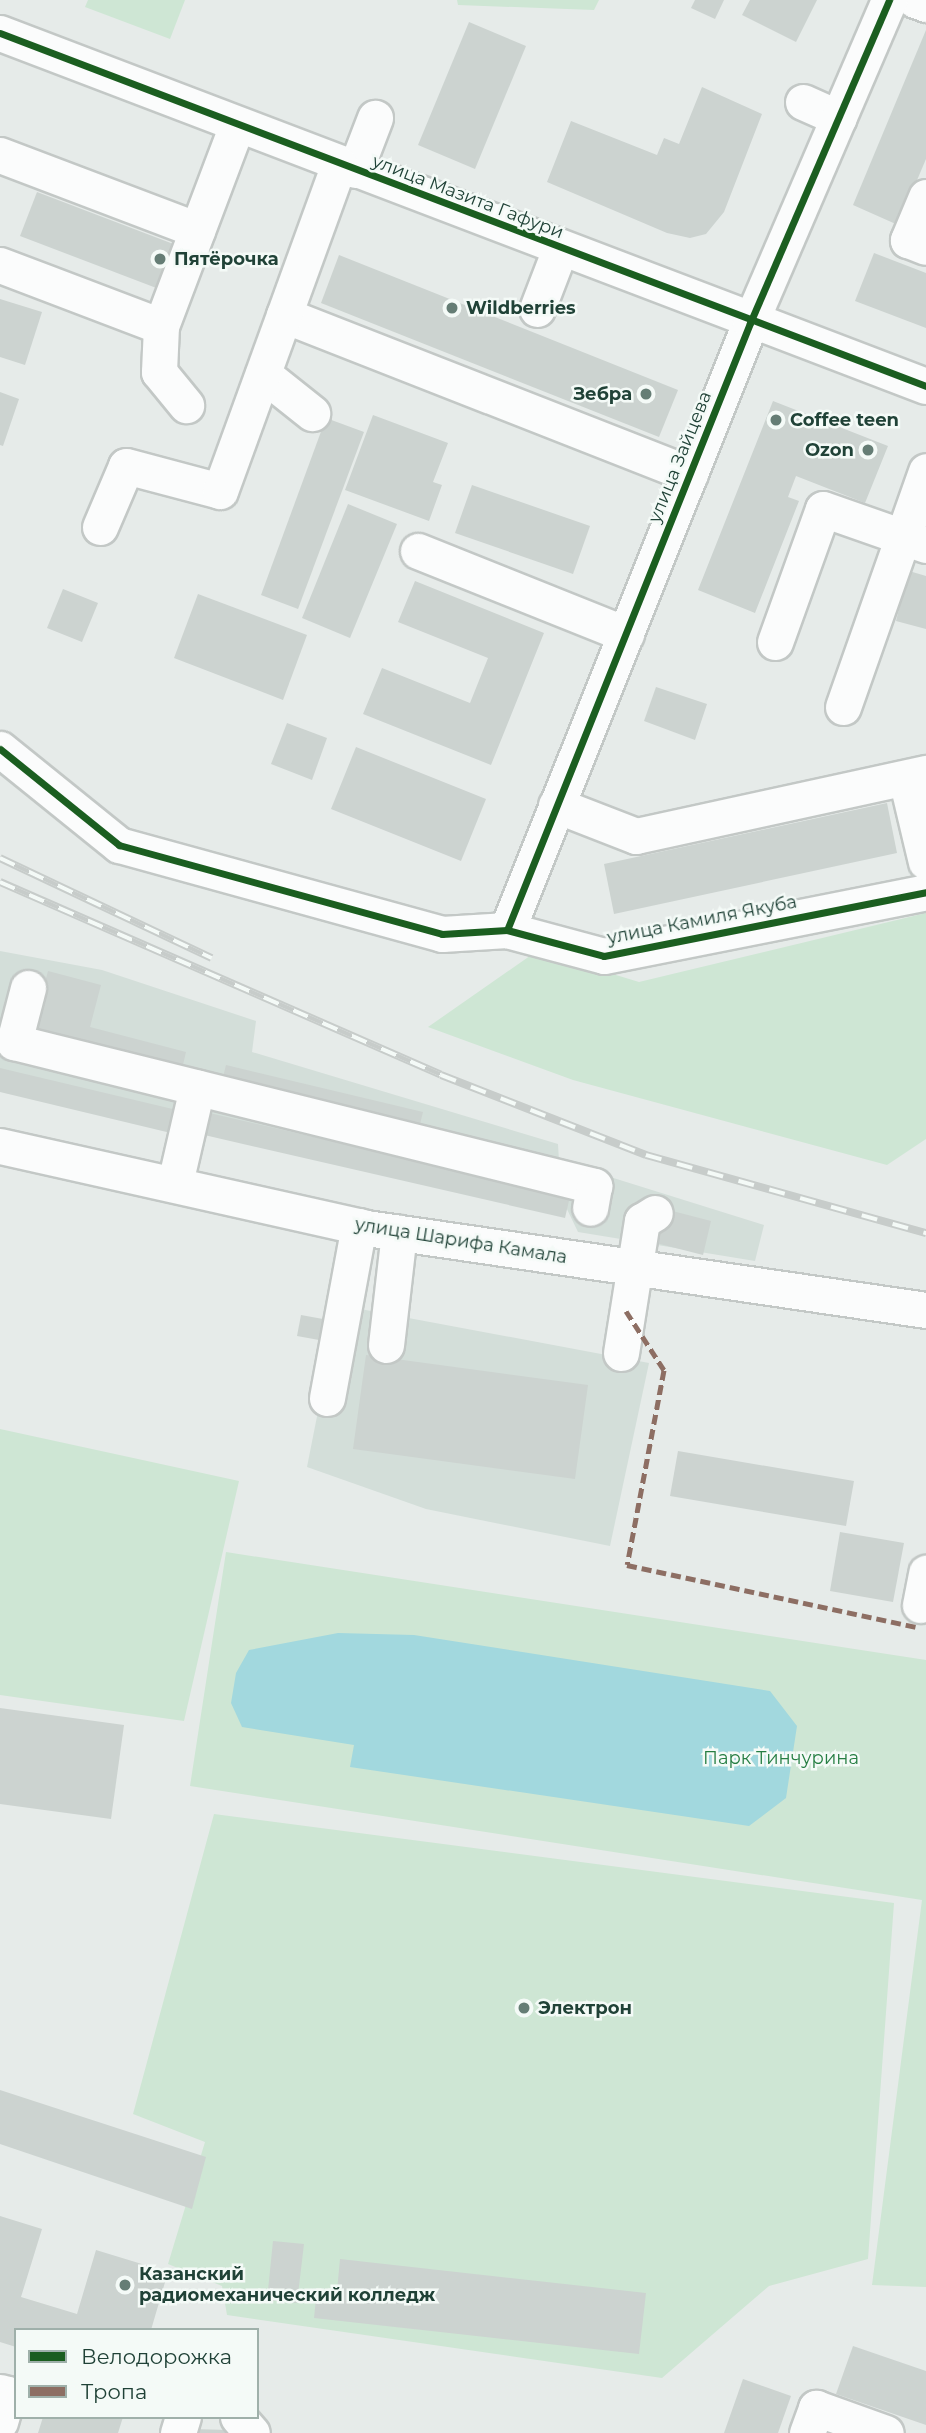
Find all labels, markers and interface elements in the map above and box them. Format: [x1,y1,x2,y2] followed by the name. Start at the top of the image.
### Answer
[369,150,567,244] street label: улица Мазита Гафури
[174,248,279,270] place label: Пятёрочка
[152,251,168,267] marker: Пятёрочка
[466,297,576,319] place label: Wildberries
[444,300,460,316] marker: Wildberries
[573,383,632,405] place label: Зебра
[638,386,654,402] marker: Зебра
[644,388,716,526] street label: улица Зайцева
[790,409,899,431] place label: Coffee teen
[768,412,784,428] marker: Coffee teen
[805,439,854,461] place label: Ozon
[860,442,876,458] marker: Ozon
[605,891,799,949] street label: улица Камиля Якуба
[353,1214,569,1268] street label: улица Шарифа Камала
[703,1747,859,1769] park label: Парк Тинчурина
[538,1997,632,2019] place label: Электрон
[516,2000,532,2016] marker: Электрон
[139,2264,435,2306] place label: Казанский радиомеханический колледж
[117,2277,133,2293] marker: Казанский радиомеханический колледж
[14,2328,259,2419] legend
[81,2344,232,2369] text: Велодорожка
[81,2379,147,2404] text: Тропа

